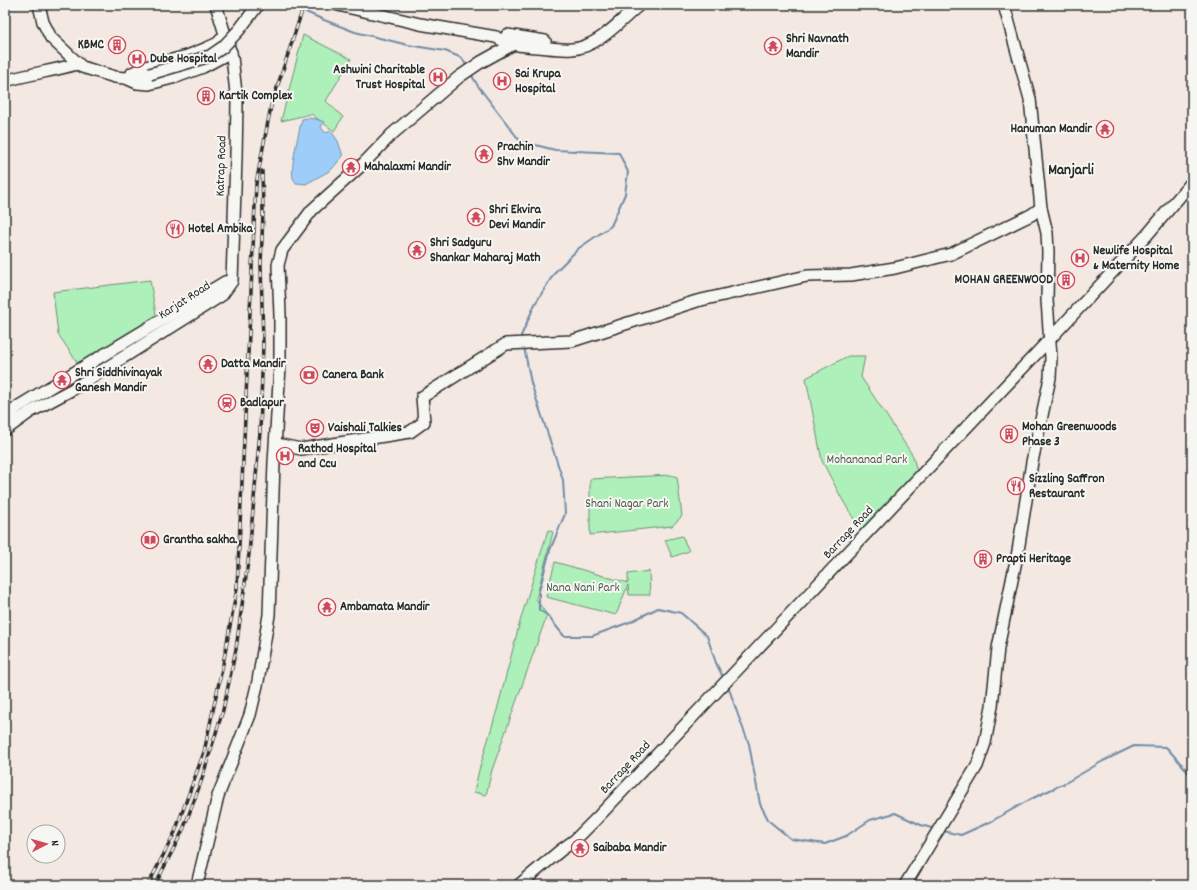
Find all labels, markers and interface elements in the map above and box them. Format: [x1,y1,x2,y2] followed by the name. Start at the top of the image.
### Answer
[786,30,849,64] place label: Shri Navnath Mandir
[107,35,127,55] building icon: KBMC
[78,36,105,55] place label: KBMC
[763,36,783,56] temple icon: Shri Navnath Mandir
[127,49,147,69] hospital icon: Dube Hospital
[150,50,218,69] place label: Dube Hospital
[333,61,426,95] place label: Ashwini Charitable Trust Hospital
[515,65,562,99] place label: Sai Krupa Hospital
[428,67,448,87] hospital icon: Ashwini Charitable Trust Hospital
[492,71,512,91] hospital icon: Sai Krupa Hospital
[196,86,216,106] building icon: Kartik Complex
[219,87,292,106] place label: Kartik Complex
[1095,119,1115,139] temple icon: Hanuman Mandir
[1011,120,1093,139] place label: Hanuman Mandir
[211,135,233,197] street label: Katrap Road
[497,138,551,172] place label: Prachin Shv Mandir
[474,144,494,164] temple icon: Prachin Shv Mandir
[341,157,361,177] temple icon: Mahalaxmi Mandir
[364,158,452,177] place label: Mahalaxmi Mandir
[1048,160,1094,182] district label: Manjarli
[489,201,546,235] place label: Shri Ekvira Devi Mandir
[466,207,486,227] temple icon: Shri Ekvira Devi Mandir
[165,219,185,239] restaurant icon: Hotel Ambika
[188,220,253,239] place label: Hotel Ambika
[430,234,541,268] place label: Shri Sadguru Shankar Maharaj Math
[407,240,427,260] temple icon: Shri Sadguru Shankar Maharaj Math
[1093,242,1180,276] place label: Newlife Hospital & Maternity Home
[1070,248,1090,268] hospital icon: Newlife Hospital & Maternity Home
[1056,270,1076,290] building icon: MOHAN GREENWOOD
[955,271,1053,290] place label: MOHAN GREENWOOD
[155,277,215,325] street label: Karjat Road
[198,354,218,374] temple icon: Datta Mandir
[221,355,287,374] place label: Datta Mandir
[75,364,163,398] place label: Shri Siddhivinayak Ganesh Mandir
[299,365,319,385] bank icon: Canera Bank
[322,366,384,385] place label: Canera Bank
[52,370,72,390] temple icon: Shri Siddhivinayak Ganesh Mandir
[217,393,237,413] station icon: Badlapur
[240,394,285,413] place label: Badlapur
[305,418,325,438] theatre icon: Vaishali Talkies
[1022,418,1117,452] place label: Mohan Greenwoods Phase 3
[328,419,403,438] place label: Vaishali Talkies
[999,424,1019,444] building icon: Mohan Greenwoods Phase 3
[298,440,377,474] place label: Rathod Hospital and Ccu
[275,446,295,466] hospital icon: Rathod Hospital and Ccu
[827,451,907,470] park label: Mohananad Park
[1029,470,1104,504] place label: Sizzling Saffron Restaurant
[1006,476,1026,496] restaurant icon: Sizzling Saffron Restaurant
[585,495,669,514] park label: Shani Nagar Park
[819,502,879,564] street label: Barrage Road
[140,530,160,550] library icon: Grantha sakha.
[163,531,237,550] place label: Grantha sakha.
[973,549,993,569] building icon: Prapti Heritage
[996,550,1071,569] place label: Prapti Heritage
[546,579,620,598] park label: Nana Nani Park
[317,597,337,617] temple icon: Ambamata Mandir
[340,598,431,617] place label: Ambamata Mandir
[596,737,656,799] street label: Barrage Road
[26,824,66,864] north arrow
[570,838,590,858] temple icon: Saibaba Mandir
[593,839,668,858] place label: Saibaba Mandir
[46,840,62,847] text: N

